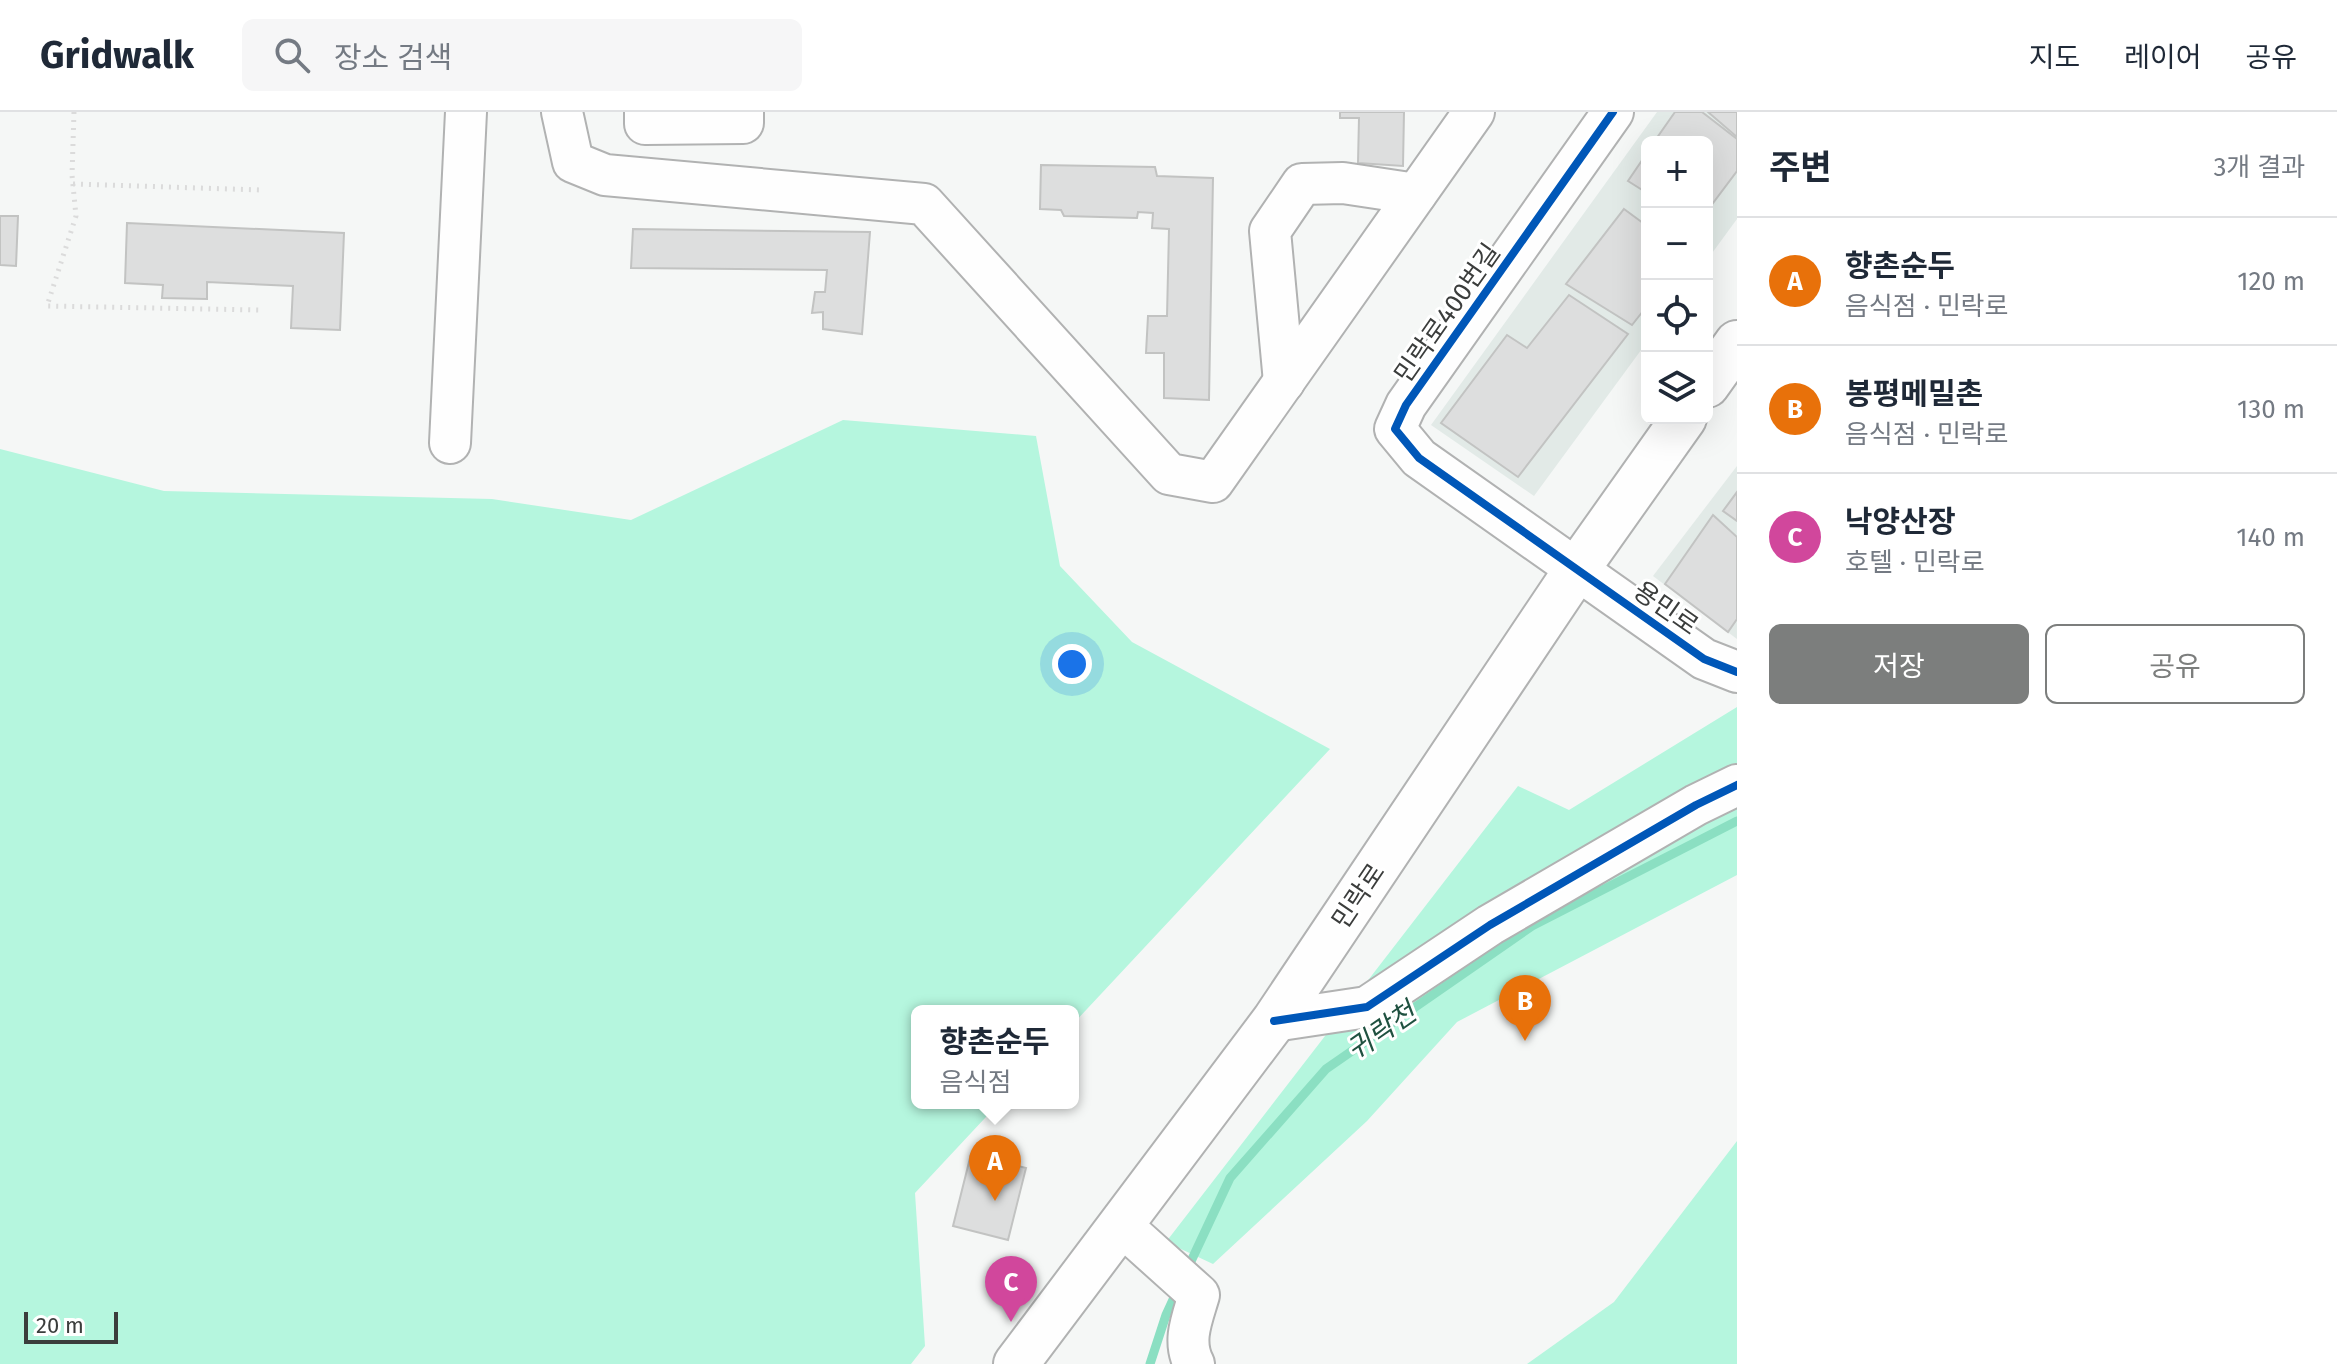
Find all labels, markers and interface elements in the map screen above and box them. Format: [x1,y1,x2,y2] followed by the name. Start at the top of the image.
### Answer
[242,19,802,91] search box
[40,32,194,78] text: Gridwalk
[270,33,314,77] icon: search
[334,40,452,76] text: 장소 검색
[2029,41,2080,74] text: 지도
[2124,41,2201,74] text: 레이어
[2245,41,2297,74] text: 공유
[1641,136,1713,424] map controls
[1641,136,1713,208] button: +
[1769,147,1832,188] text: 주변
[2213,152,2305,183] text: 3개 결과
[1641,208,1713,280] button: −
[1388,238,1507,389] street label: 민락로400번길
[1845,248,1955,284] text: 향촌순두
[1787,266,1803,297] text: A
[2237,266,2305,297] text: 120 m
[1641,280,1713,352] button: locate
[1845,291,2009,322] text: 음식점 · 민락로
[1641,352,1713,424] button: layers
[1845,376,1983,412] text: 봉평메밀촌
[1787,394,1803,425] text: B
[2237,394,2305,425] text: 130 m
[1845,419,2009,450] text: 음식점 · 민락로
[1845,504,1955,540] text: 낙양산장
[1788,522,1802,553] text: C
[2236,522,2305,553] text: 140 m
[1845,547,1985,578] text: 호텔 · 민락로
[1627,575,1704,642] street label: 용민로
[1769,624,2029,704] button: 저장
[2045,624,2305,704] button: 공유
[1052,644,1092,684] your location
[1325,858,1391,935] street label: 민락로
[1499,975,1551,1041] pin: B
[1340,994,1425,1067] water label: 귀락천
[911,1005,1079,1109] popup
[940,1024,1050,1060] text: 향촌순두
[940,1067,1012,1098] text: 음식점
[969,1135,1021,1201] pin: A
[985,1256,1037,1322] pin: C
[24,1308,118,1344] scale bar
[36,1312,84,1339] text: 20 m

